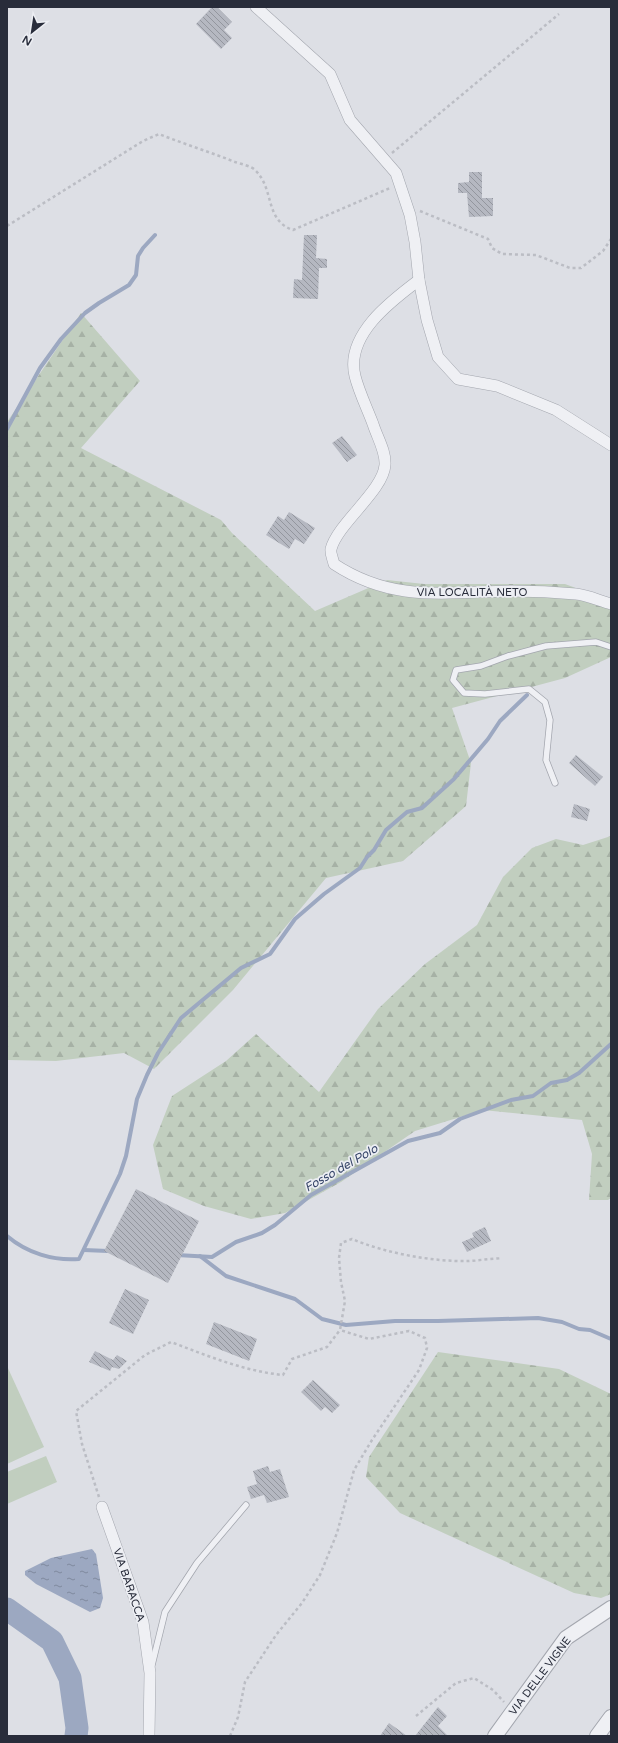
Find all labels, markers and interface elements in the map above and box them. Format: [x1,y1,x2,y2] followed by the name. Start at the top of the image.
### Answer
[12,12,52,52] north arrow
[20,32,34,48] text: N
[417,585,527,599] street label: VIA LOCALITÀ NETO
[302,1141,381,1195] water label: Fosso del Polo
[110,1547,148,1623] street label: VIA BARACCA
[506,1634,574,1718] street label: VIA DELLE VIGNE

